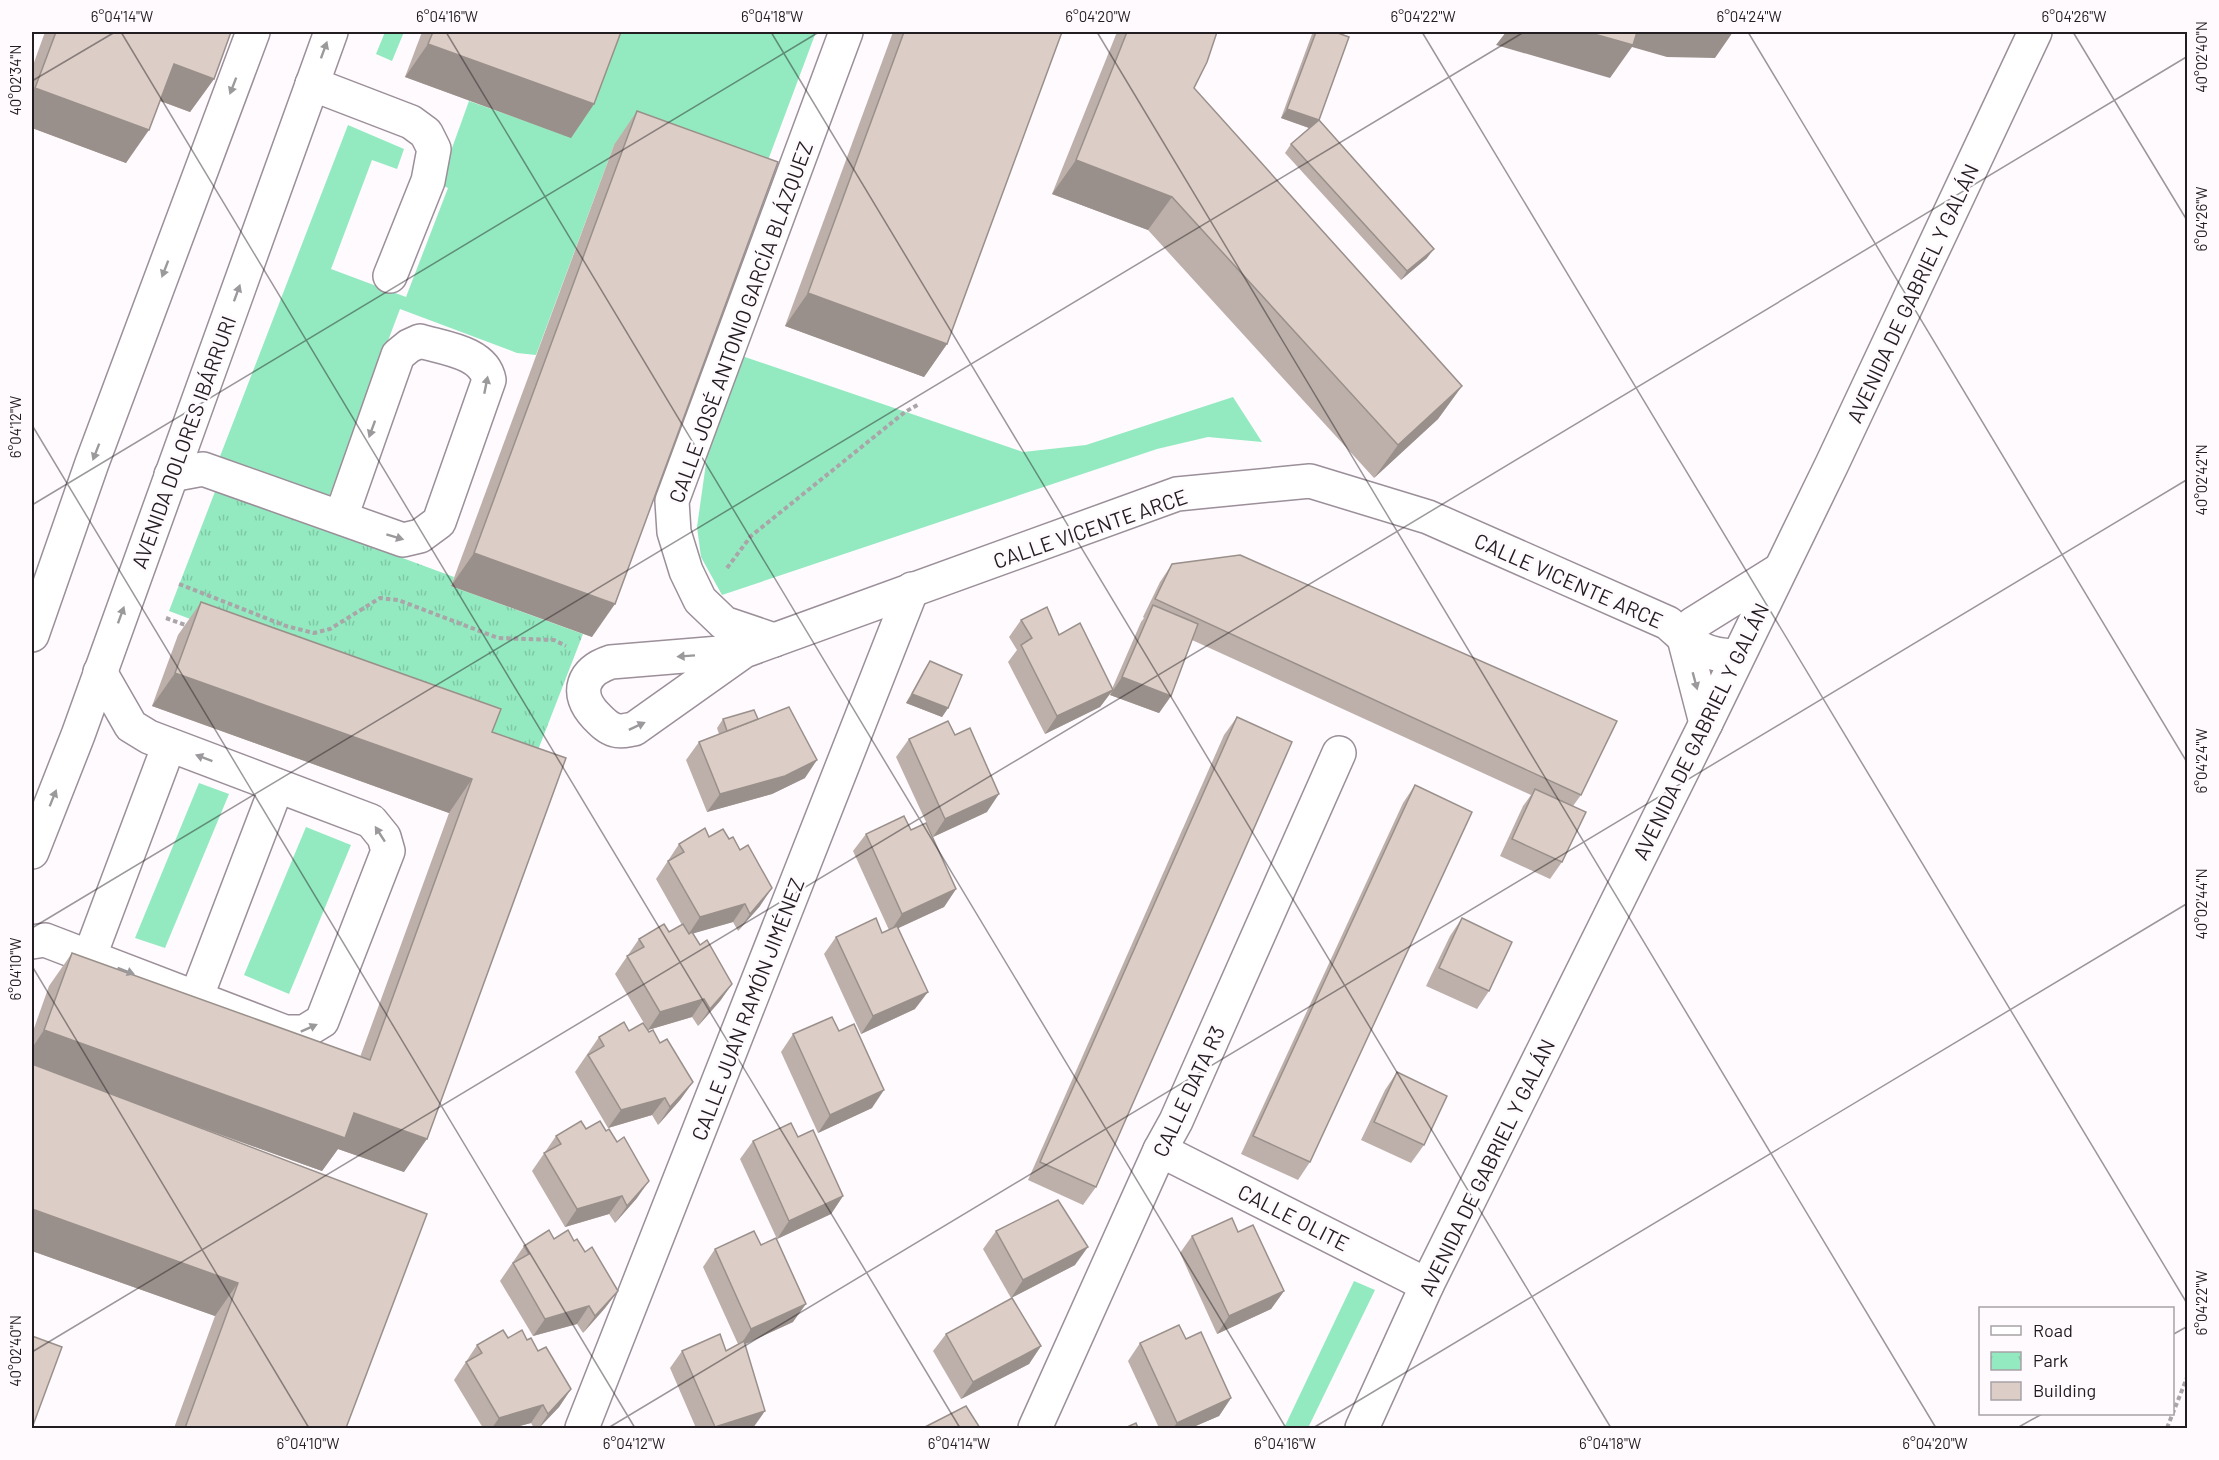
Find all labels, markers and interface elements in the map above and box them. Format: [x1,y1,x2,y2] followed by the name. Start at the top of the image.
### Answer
[91,7,153,25] text: 6°04'14"W
[416,7,478,25] text: 6°04'16"W
[741,7,803,25] text: 6°04'18"W
[1065,7,1131,25] text: 6°04'20"W
[1390,7,1456,25] text: 6°04'22"W
[1716,7,1782,25] text: 6°04'24"W
[2042,7,2106,25] text: 6°04'26"W
[2192,21,2210,93] text: 40°02'40"N
[320,41,330,59] one-way arrow
[6,45,24,115] text: 40°02'34"N
[228,77,237,95] one-way arrow
[663,138,817,506] street label: CALLE JOSÉ ANTONIO GARCÍA BLÁZQUEZ
[1841,160,1983,426] street label: AVENIDA DE GABRIEL Y GALÁN
[2192,187,2210,251] text: 6°04'26"W
[159,260,169,278] one-way arrow
[232,284,242,302] one-way arrow
[126,312,240,572] street label: AVENIDA DOLORES IBÁRRURI
[482,375,491,394] one-way arrow
[6,396,24,458] text: 6°04'12"W
[366,420,376,438] one-way arrow
[91,443,101,461] one-way arrow
[2192,444,2210,516] text: 40°02'42"N
[990,483,1190,573] street label: CALLE VICENTE ARCE
[1471,527,1667,633] street label: CALLE VICENTE ARCE
[387,533,405,542] one-way arrow
[1627,598,1773,864] street label: AVENIDA DE GABRIEL Y GALÁN
[116,606,126,624] one-way arrow
[676,652,695,661] one-way arrow
[1691,672,1700,690] one-way arrow
[628,721,645,730] one-way arrow
[2192,728,2210,794] text: 6°04'24"W
[195,753,213,762] one-way arrow
[48,788,58,806] one-way arrow
[375,826,386,843] one-way arrow
[2192,868,2210,940] text: 40°02'44"N
[685,874,809,1144] street label: CALLE JUAN RAMÓN JIMÉNEZ
[6,938,24,1000] text: 6°04'10"W
[117,967,135,977] one-way arrow
[1147,1022,1229,1160] street label: CALLE DATA R3
[300,1023,318,1033] one-way arrow
[1413,1034,1559,1300] street label: AVENIDA DE GABRIEL Y GALÁN
[1234,1178,1354,1256] street label: CALLE OLITE
[2192,1270,2210,1336] text: 6°04'22"W
[1979,1307,2174,1415] legend
[6,1315,24,1387] text: 40°02'40"N
[2033,1319,2073,1341] text: Road
[2033,1349,2068,1371] text: Park
[2033,1379,2096,1401] text: Building
[277,1434,339,1452] text: 6°04'10"W
[603,1434,665,1452] text: 6°04'12"W
[928,1434,990,1452] text: 6°04'14"W
[1254,1434,1316,1452] text: 6°04'16"W
[1579,1434,1641,1452] text: 6°04'18"W
[1902,1434,1968,1452] text: 6°04'20"W

